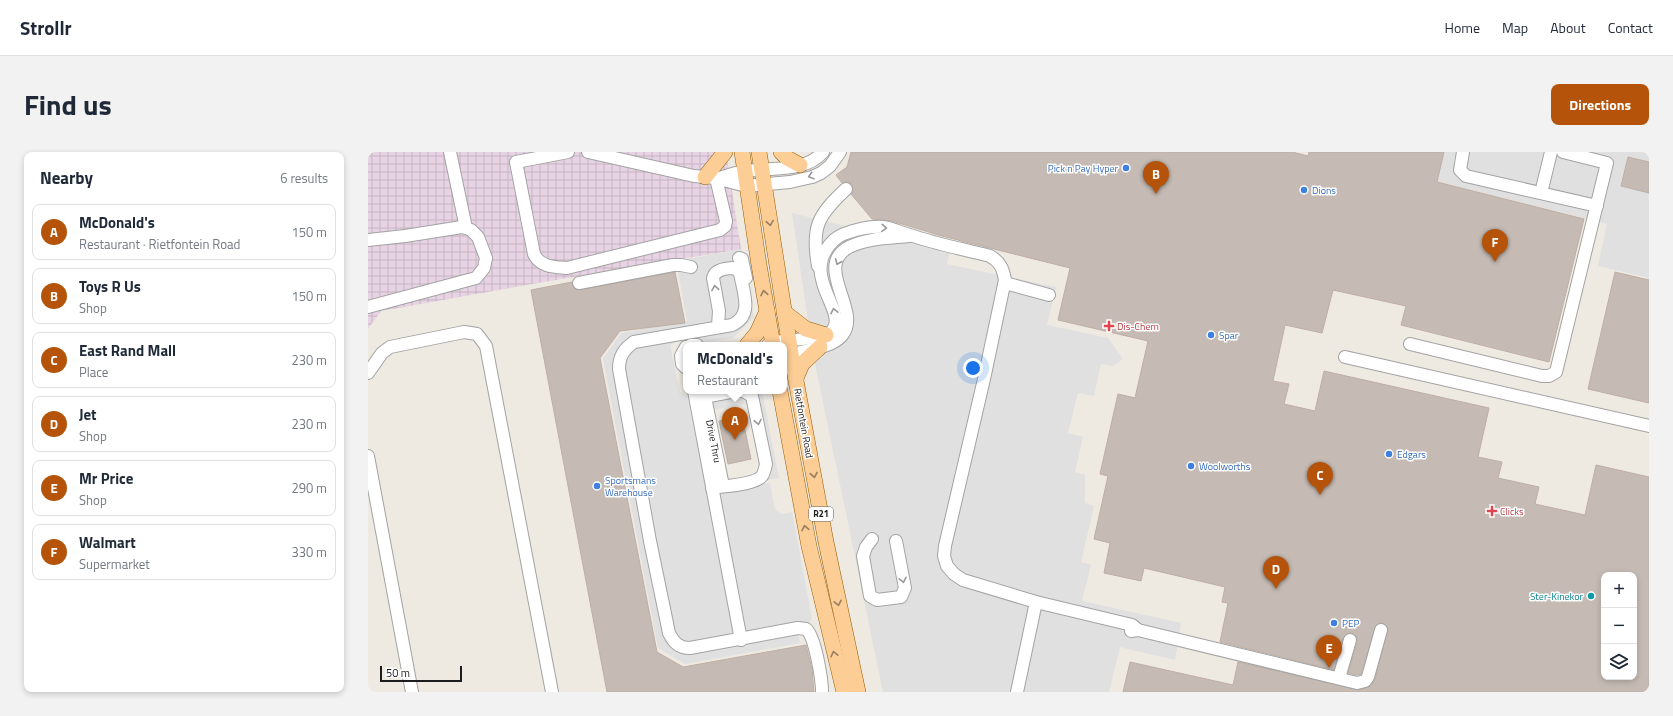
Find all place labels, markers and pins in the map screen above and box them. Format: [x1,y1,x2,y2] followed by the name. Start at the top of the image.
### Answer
[1048,161,1119,176] place label: Pick n Pay Hyper
[1143,161,1169,194] pin: B
[1121,163,1131,173] marker: Pick n Pay Hyper
[1312,183,1336,198] place label: Dions
[1299,185,1309,195] marker: Dions
[1482,229,1508,262] pin: F
[1117,319,1159,334] place label: Dis-Chem
[1104,321,1114,331] marker: Dis-Chem
[1219,328,1239,343] place label: Spar
[1206,330,1216,340] marker: Spar
[722,407,748,440] pin: A
[1397,447,1426,462] place label: Edgars
[1384,449,1394,459] marker: Edgars
[1199,459,1251,474] place label: Woolworths
[1186,461,1196,471] marker: Woolworths
[1307,462,1333,495] pin: C
[605,473,656,500] place label: Sportsmans Warehouse
[592,481,602,491] marker: Sportsmans Warehouse
[1500,504,1524,519] place label: Clicks
[1487,506,1497,516] marker: Clicks
[1263,556,1289,589] pin: D
[1530,589,1584,604] place label: Ster-Kinekor
[1586,591,1596,601] marker: Ster-Kinekor
[1342,616,1359,631] place label: PEP
[1329,618,1339,628] marker: PEP
[1316,635,1342,668] pin: E

